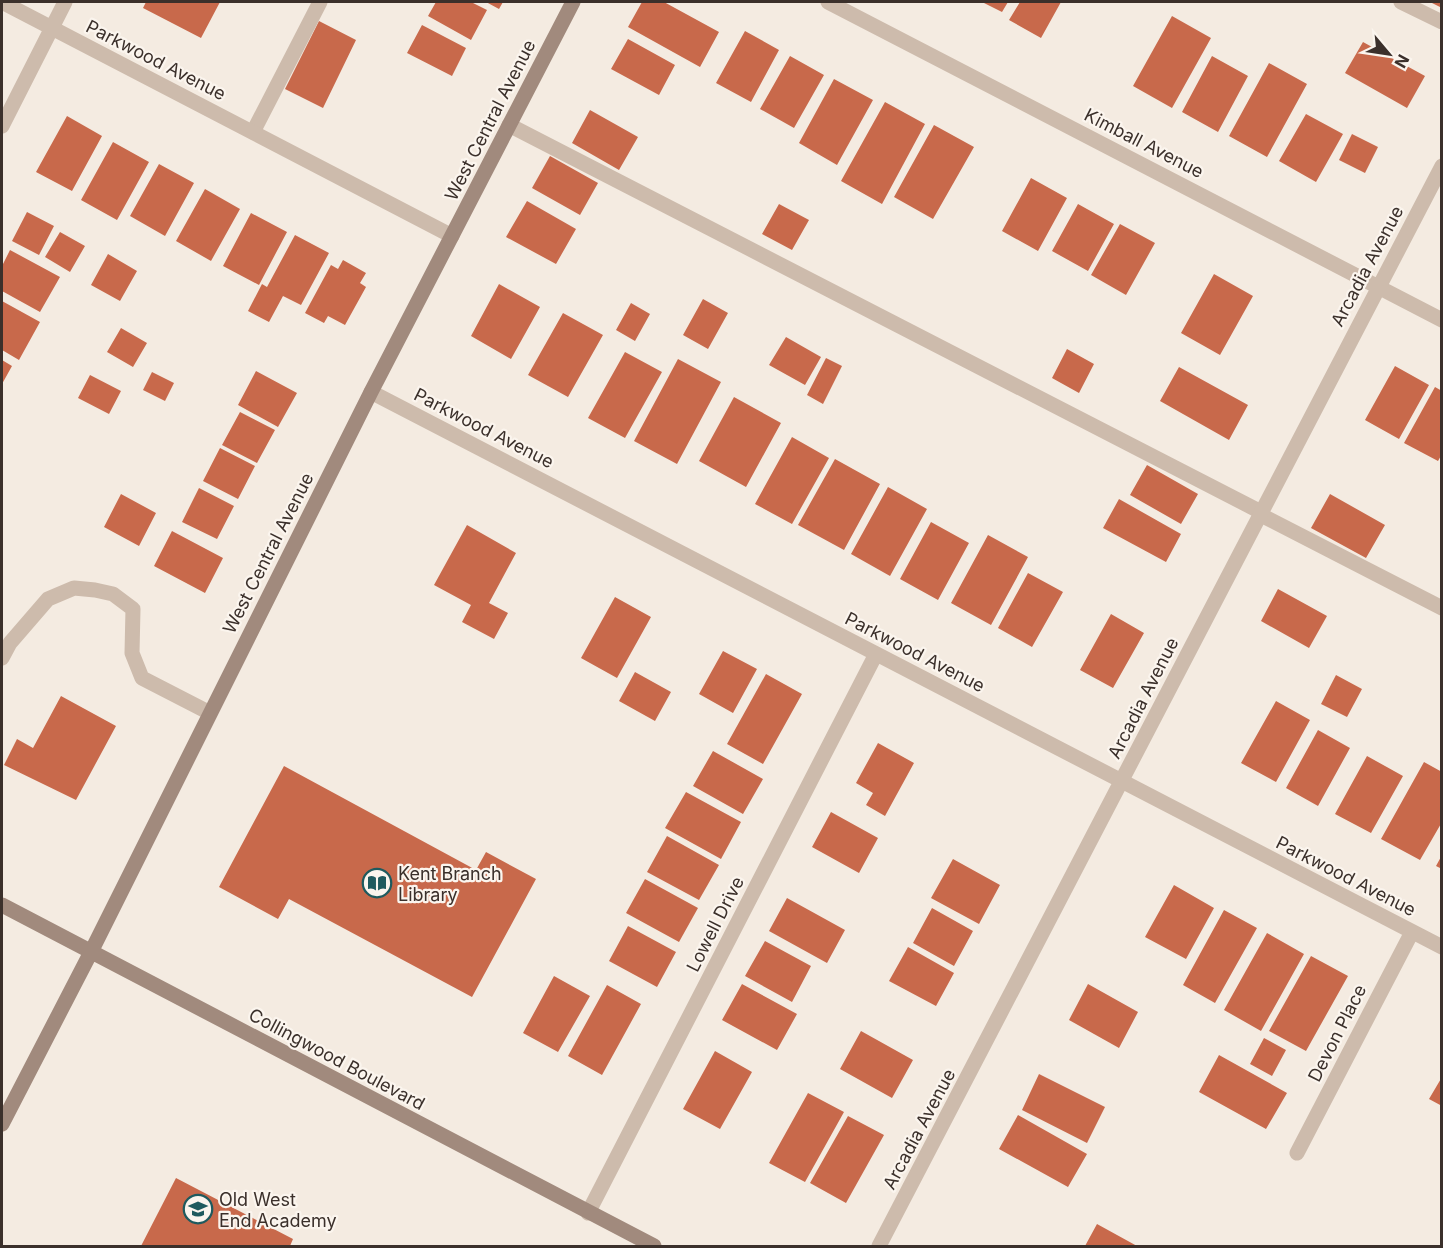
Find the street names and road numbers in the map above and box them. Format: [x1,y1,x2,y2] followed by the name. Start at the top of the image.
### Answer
[83,16,229,104] street label: Parkwood Avenue
[440,36,540,204] street label: West Central Avenue
[1081,104,1207,182] street label: Kimball Avenue
[1326,202,1408,330] street label: Arcadia Avenue
[411,384,557,472] street label: Parkwood Avenue
[218,469,318,637] street label: West Central Avenue
[842,608,988,696] street label: Parkwood Avenue
[1103,634,1183,762] street label: Arcadia Avenue
[1273,832,1419,920] street label: Parkwood Avenue
[682,873,748,975] street label: Lowell Drive
[1304,981,1370,1085] street label: Devon Place
[245,1004,429,1114] street label: Collingwood Boulevard
[878,1065,960,1193] street label: Arcadia Avenue

